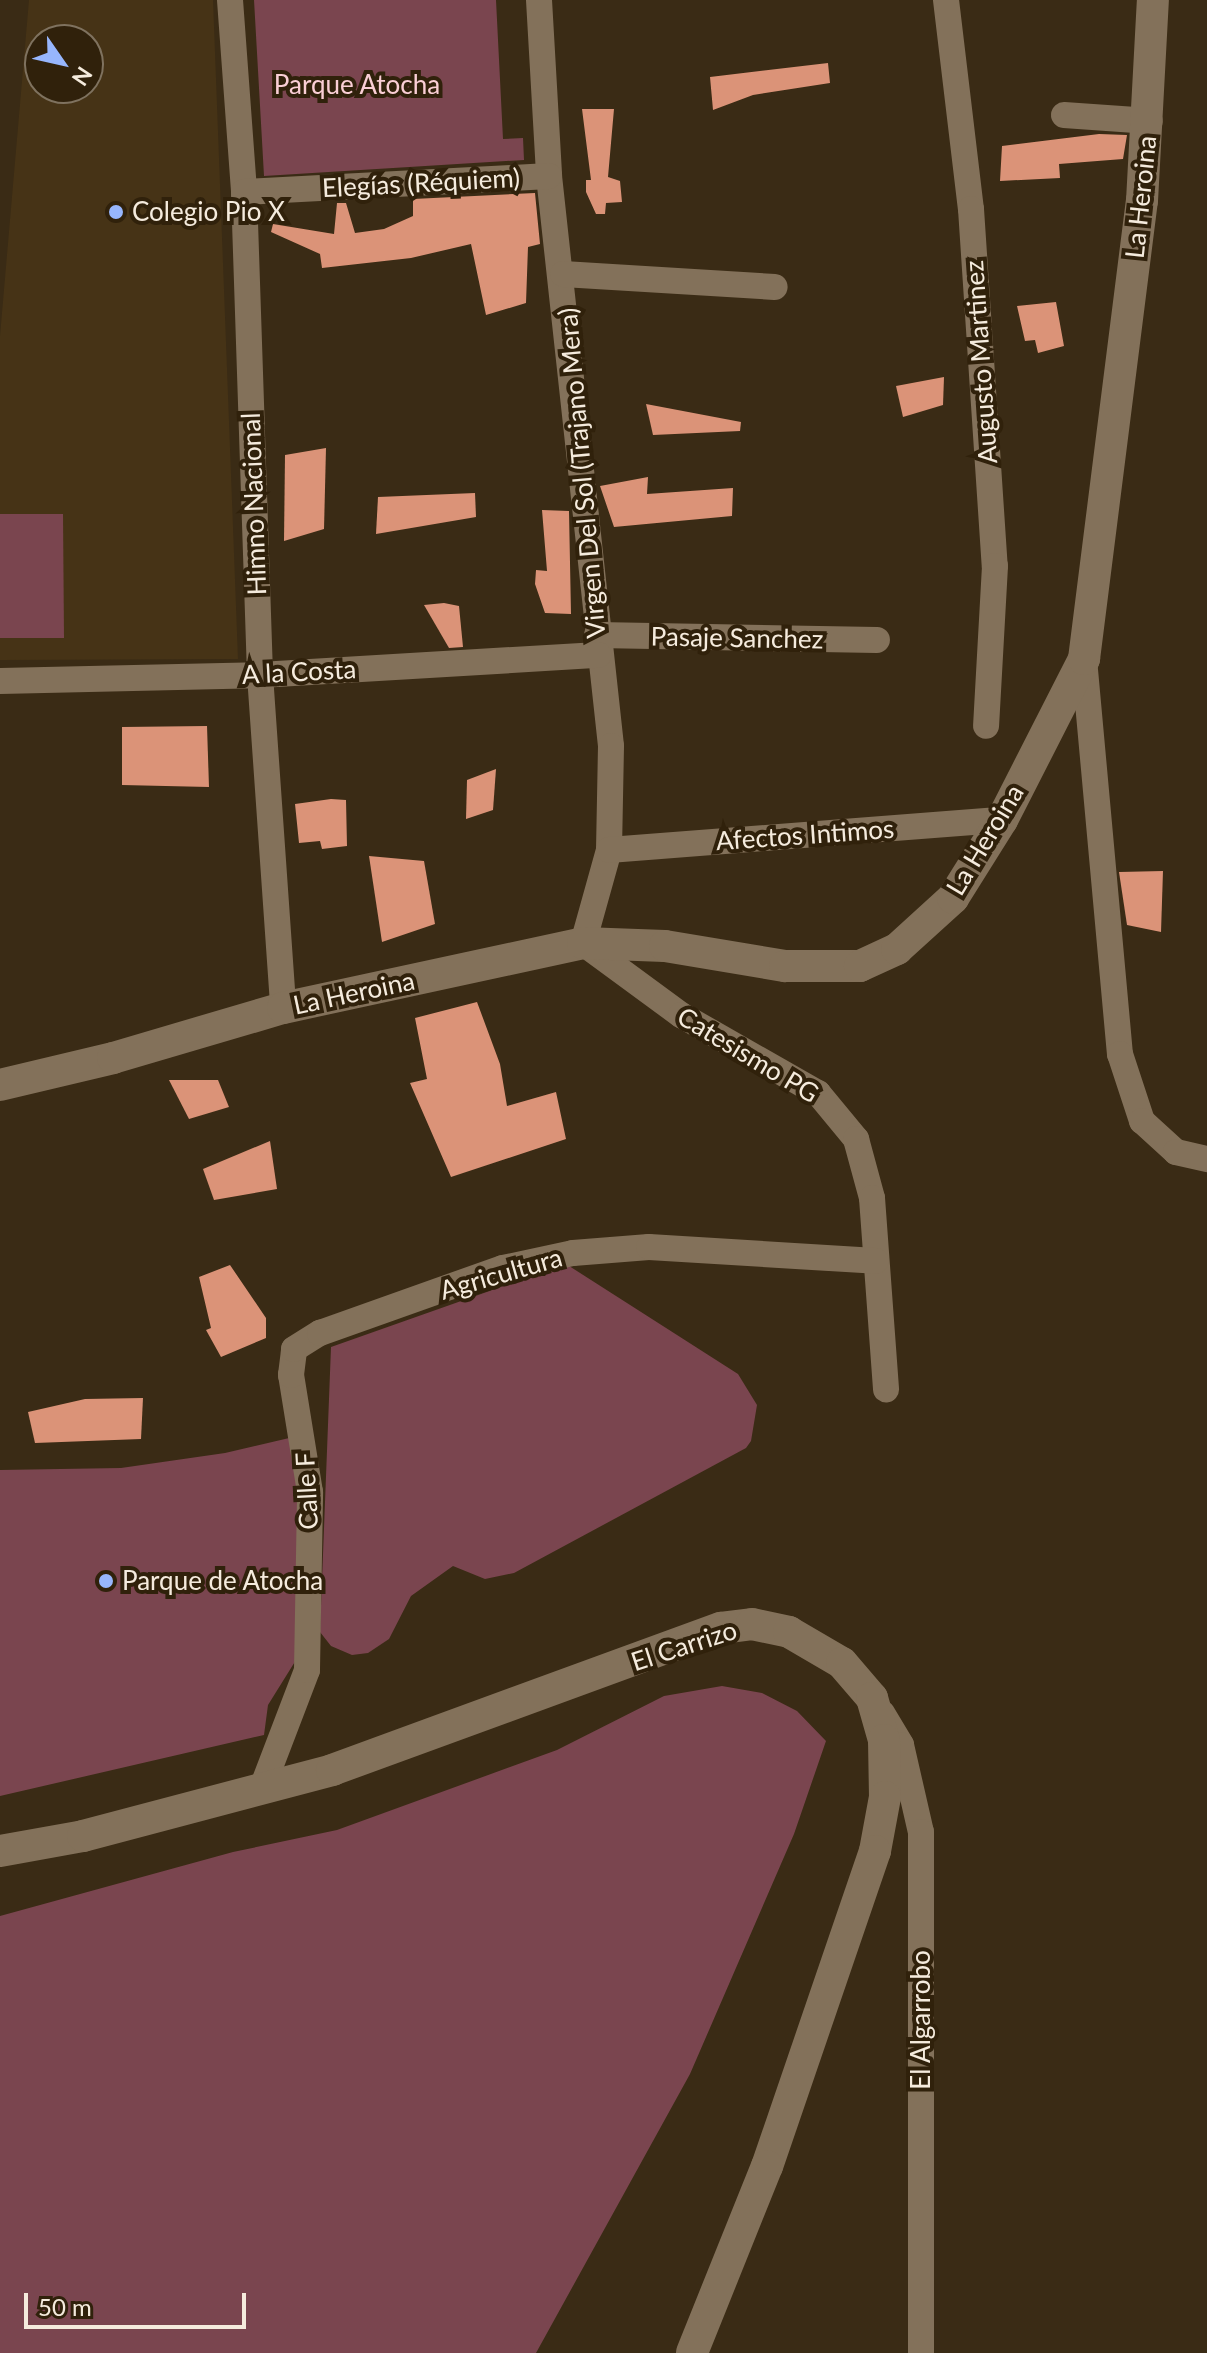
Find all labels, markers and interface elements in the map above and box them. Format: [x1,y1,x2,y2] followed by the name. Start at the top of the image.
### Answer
[24,24,104,104] north arrow
[67,62,99,91] text: N
[273,69,441,101] park label: Parque Atocha
[1119,134,1163,260] street label: La Heroina
[321,162,521,204] street label: Elegías (Réquiem)
[132,196,285,228] place label: Colegio Pio X
[107,203,125,221] marker: Colegio Pio X
[958,259,1004,465] street label: Augusto Martinez
[552,306,612,640] street label: Virgen Del Sol (Trajano Mera)
[235,412,273,596] street label: Himno Nacional
[650,621,824,655] street label: Pasaje Sanchez
[241,653,357,691] street label: A la Costa
[940,779,1030,901] street label: La Heroina
[715,813,895,857] street label: Afectos Intimos
[290,965,418,1021] street label: La Heroina
[672,1001,824,1109] street label: Catesismo PG
[436,1242,566,1306] street label: Agricultura
[289,1451,325,1531] street label: Calle F
[122,1565,324,1597] place label: Parque de Atocha
[97,1572,115,1590] marker: Parque de Atocha
[627,1614,741,1678] street label: El Carrizo
[905,1950,937,2090] street label: El Algarrobo
[28,2277,250,2327] scale bar
[38,2292,92,2321] text: 50 m

